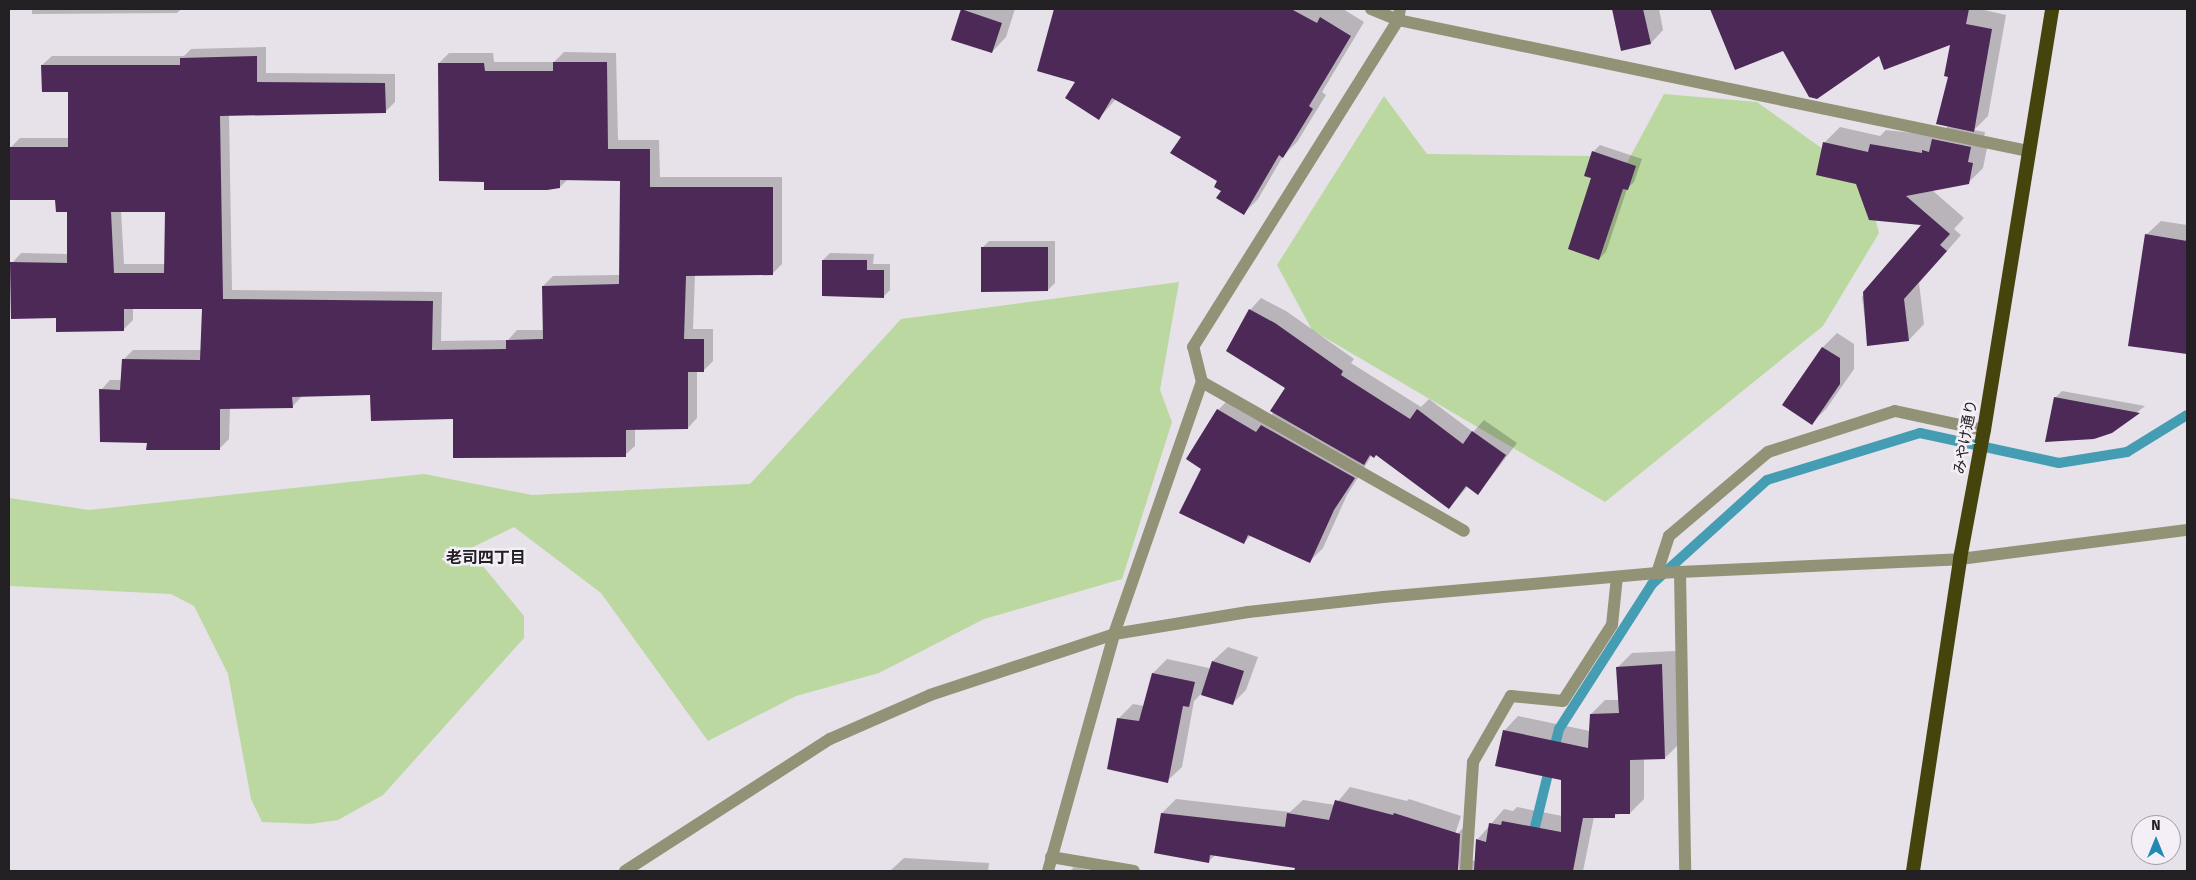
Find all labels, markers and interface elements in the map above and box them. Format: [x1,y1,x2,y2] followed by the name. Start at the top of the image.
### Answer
[1951,399,1981,475] street label: みやけ通り
[446,548,526,568] district label: 老司四丁目
[2131,815,2181,865] north arrow
[2151,817,2161,834] text: N

